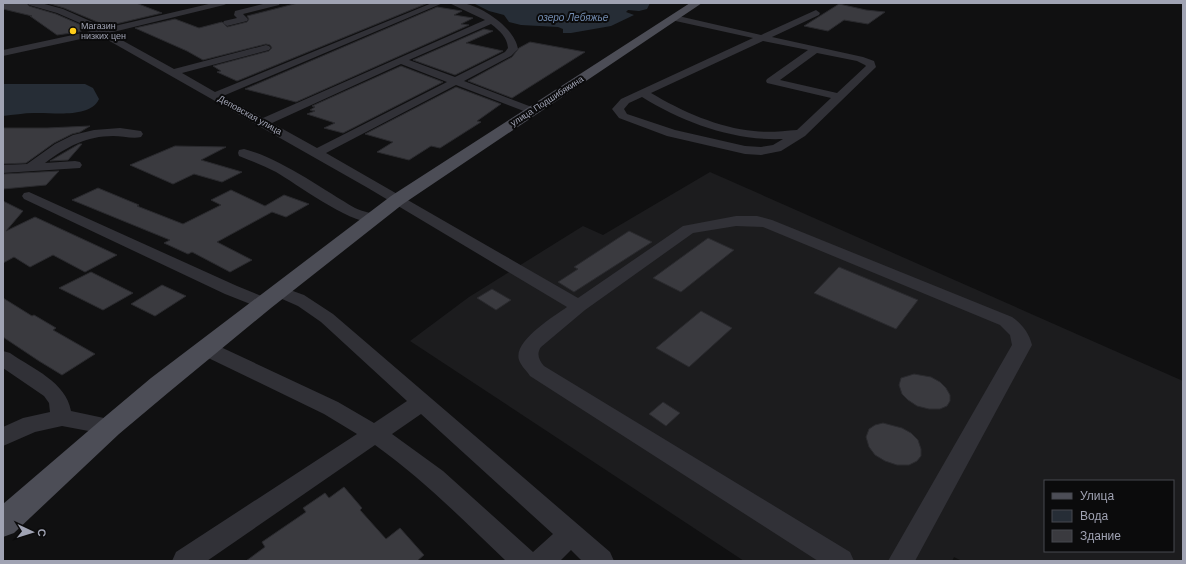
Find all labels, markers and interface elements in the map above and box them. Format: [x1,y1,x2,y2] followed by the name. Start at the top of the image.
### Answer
[538,11,609,24] water label: озеро Лебяжье
[81,20,126,42] place label: Магазин низких цен
[68,26,78,36] marker: Магазин низких цен
[508,73,586,129] street label: улица Подшибякина
[216,92,284,138] street label: Деповская улица
[1044,480,1174,552] legend
[1080,488,1114,504] text: Улица
[1080,508,1108,524] text: Вода
[12,512,52,552] north arrow
[35,528,49,537] text: С
[1080,528,1121,544] text: Здание

